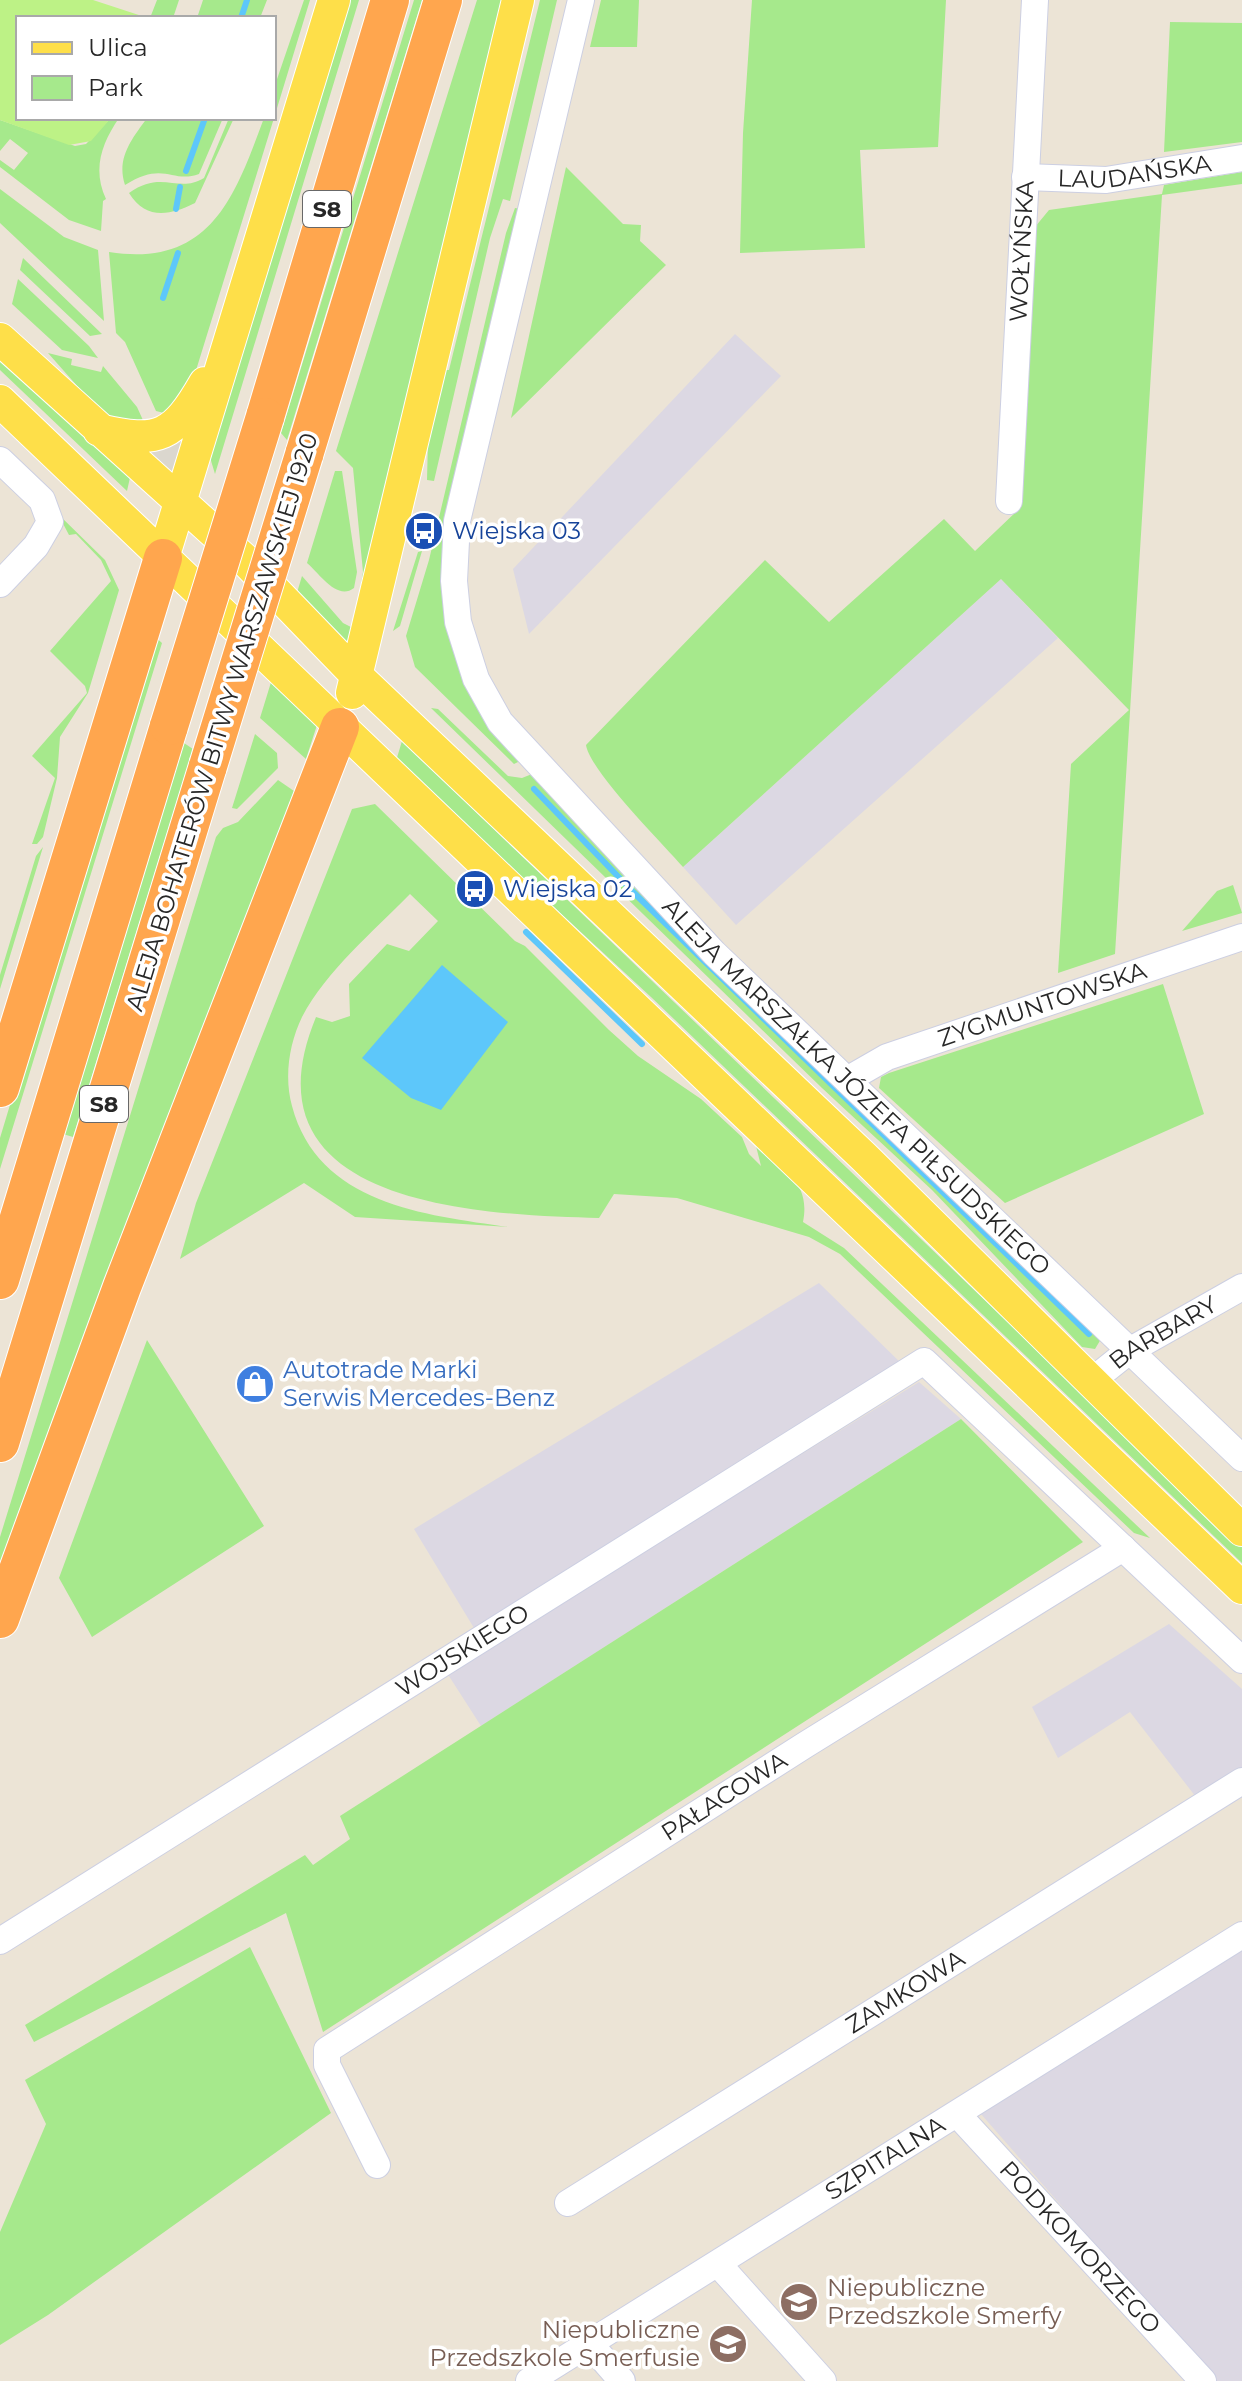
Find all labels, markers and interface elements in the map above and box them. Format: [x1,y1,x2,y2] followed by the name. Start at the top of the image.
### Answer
[16,16,276,120] legend
[88,33,148,62] text: Ulica
[88,73,143,102] text: Park
[1057,148,1214,194] street label: LAUDAŃSKA
[1003,179,1040,323] street label: WOŁYŃSKA
[303,191,351,227] road number: S8
[120,429,324,1014] street label: ALEJA BOHATERÓW BITWY WARSZAWSKIEJ 1920
[403,510,445,552] bus stop icon: Wiejska 03
[452,516,581,545] place label: Wiejska 03
[454,868,496,910] bus stop icon: Wiejska 02
[503,874,632,903] place label: Wiejska 02
[657,892,1057,1281] street label: ALEJA MARSZAŁKA JÓZEFA PIŁSUDSKIEGO
[934,955,1151,1053] street label: ZYGMUNTOWSKA
[80,1086,128,1122] road number: S8
[1103,1289,1223,1375] street label: BARBARY
[283,1355,555,1412] place label: Autotrade Marki Serwis Mercedes-Benz
[234,1363,276,1405] shop icon: Autotrade Marki Serwis Mercedes-Benz
[390,1598,534,1703] street label: WOJSKIEGO
[656,1745,793,1847] street label: PAŁACOWA
[840,1943,970,2039] street label: ZAMKOWA
[820,2109,951,2206] street label: SZPITALNA
[994,2155,1167,2339] street label: PODKOMORZEGO
[827,2273,1062,2330] place label: Niepubliczne Przedszkole Smerfy
[778,2281,820,2323] school or university icon: Niepubliczne Przedszkole Smerfy
[429,2315,700,2372] place label: Niepubliczne Przedszkole Smerfusie
[707,2323,749,2365] school or university icon: Niepubliczne Przedszkole Smerfusie

